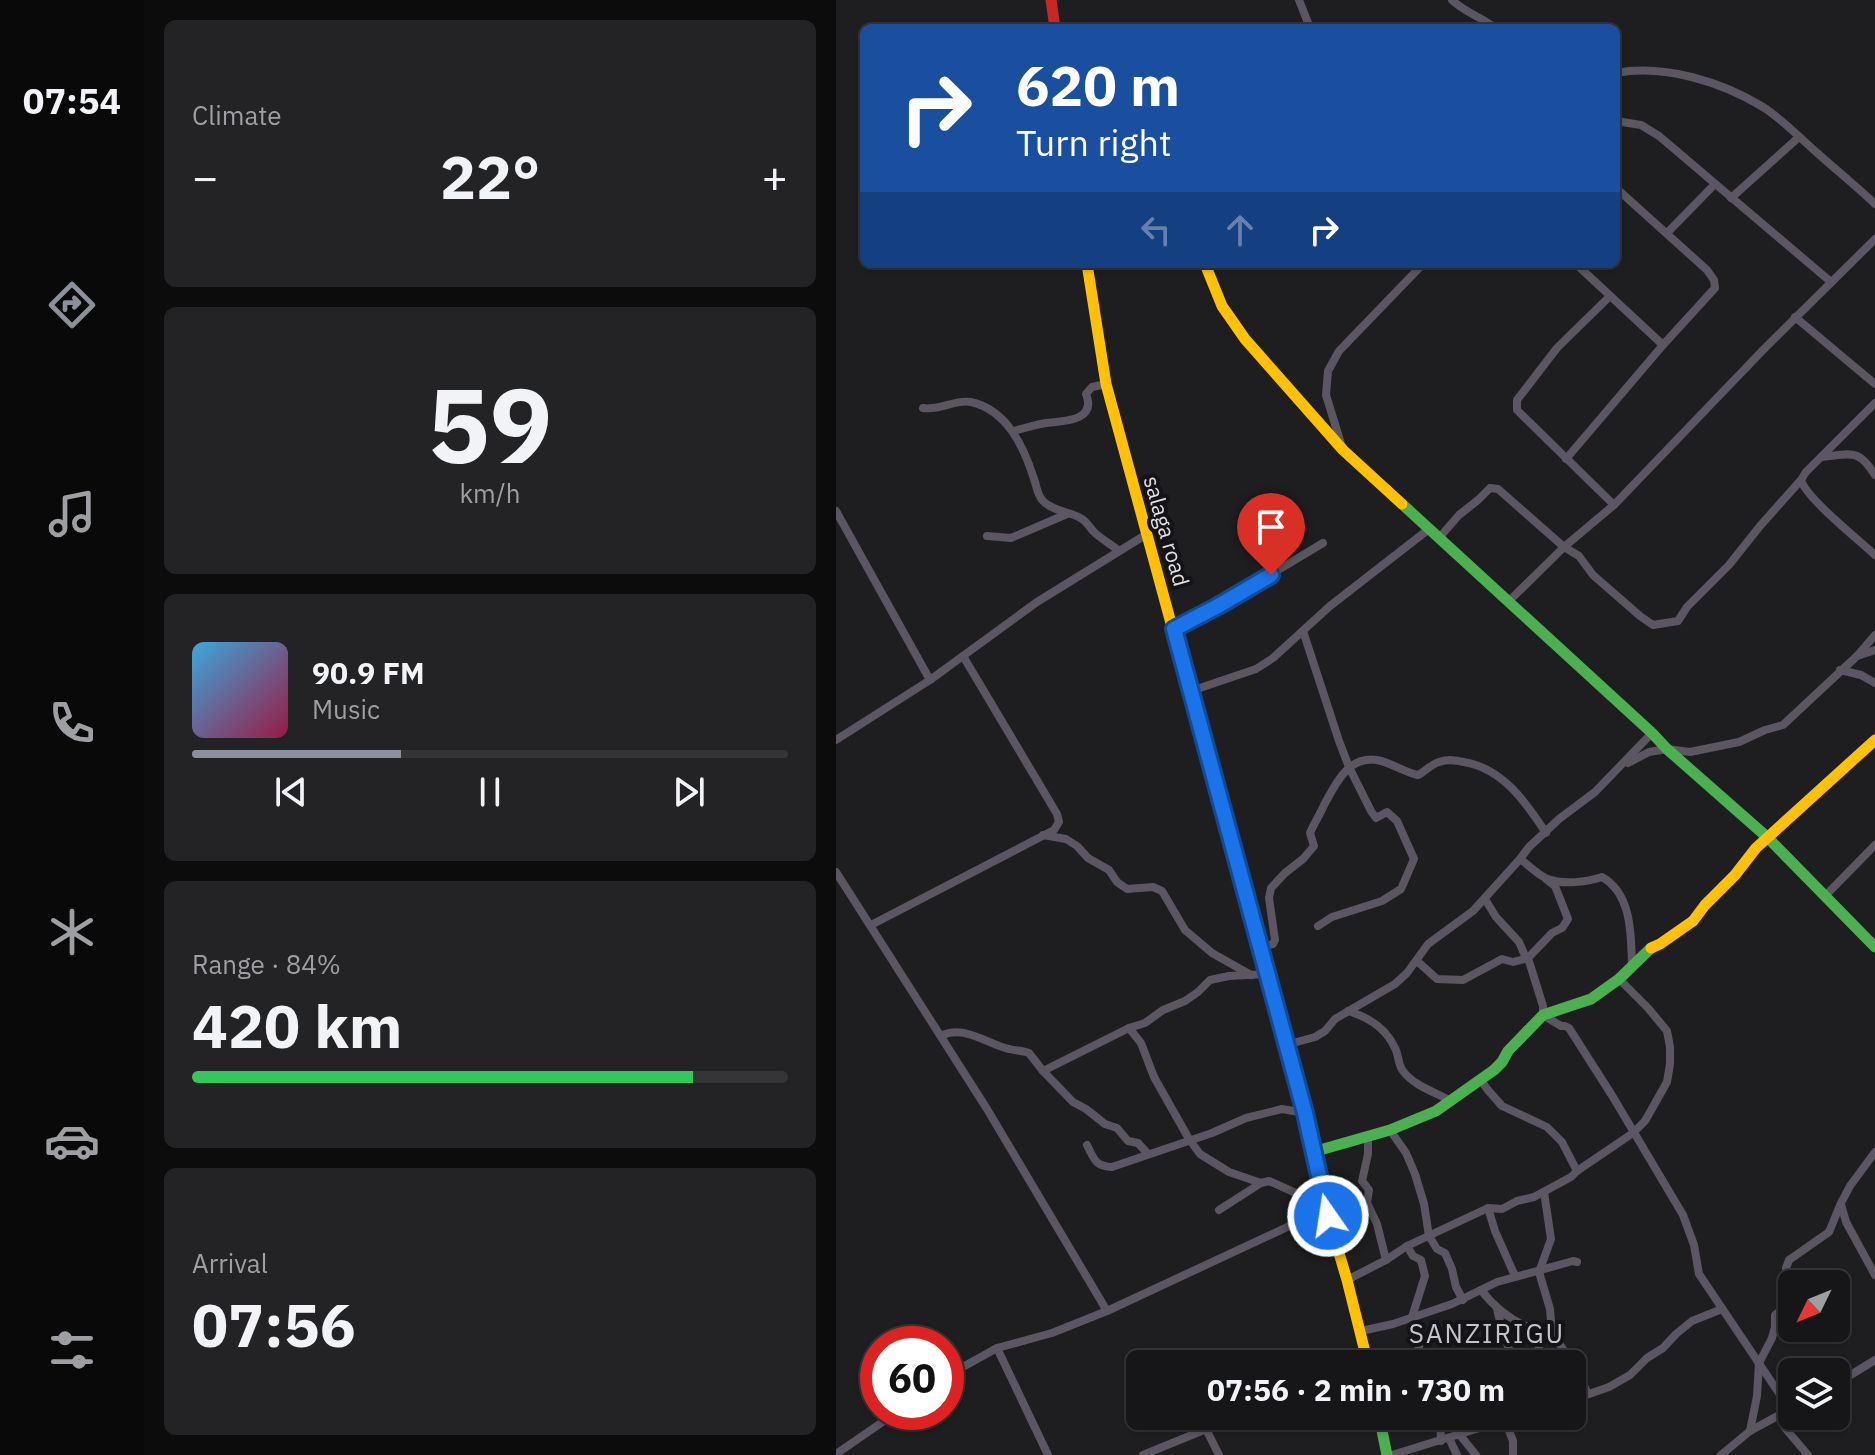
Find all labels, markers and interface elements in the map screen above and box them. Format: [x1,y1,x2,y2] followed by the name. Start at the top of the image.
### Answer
[1016,49,1180,121] text: 620 m
[884,56,988,160] icon: right
[23,77,121,124] text: 07:54
[192,98,282,132] text: Climate
[1016,119,1172,166] text: Turn right
[440,137,540,216] text: 22°
[192,148,218,205] text: −
[762,148,788,205] text: +
[1134,208,1178,252] icon: left
[1218,208,1262,252] icon: ahead
[1302,208,1346,252] icon: right
[44,277,100,333] icon: directions
[428,356,552,492] text: 59
[1137,472,1197,590] street label: salaga road
[459,476,521,510] text: km/h
[44,486,100,542] icon: music
[1237,493,1305,575] pin
[1249,505,1293,549] icon: arrive
[312,653,425,692] text: 90.9 FM
[312,692,380,726] text: Music
[44,695,100,751] icon: phone
[269,770,313,814] icon: previous
[468,770,512,814] icon: pause
[667,770,711,814] icon: next
[44,904,100,960] icon: climate
[192,947,341,981] text: Range · 84%
[192,986,402,1065] text: 420 km
[44,1113,100,1169] icon: car
[1286,1174,1370,1258] position arrow
[192,1246,268,1280] text: Arrival
[1778,1270,1850,1342] north arrow
[1778,1270,1850,1430] map controls
[192,1285,356,1364] text: 07:56
[1409,1316,1565,1350] district label: SANZIRIGU
[44,1322,100,1378] icon: filters
[860,1326,964,1430] speed limit sign: 60
[1778,1358,1850,1430] button: layers
[1207,1370,1505,1409] text: 07:56 · 2 min · 730 m

